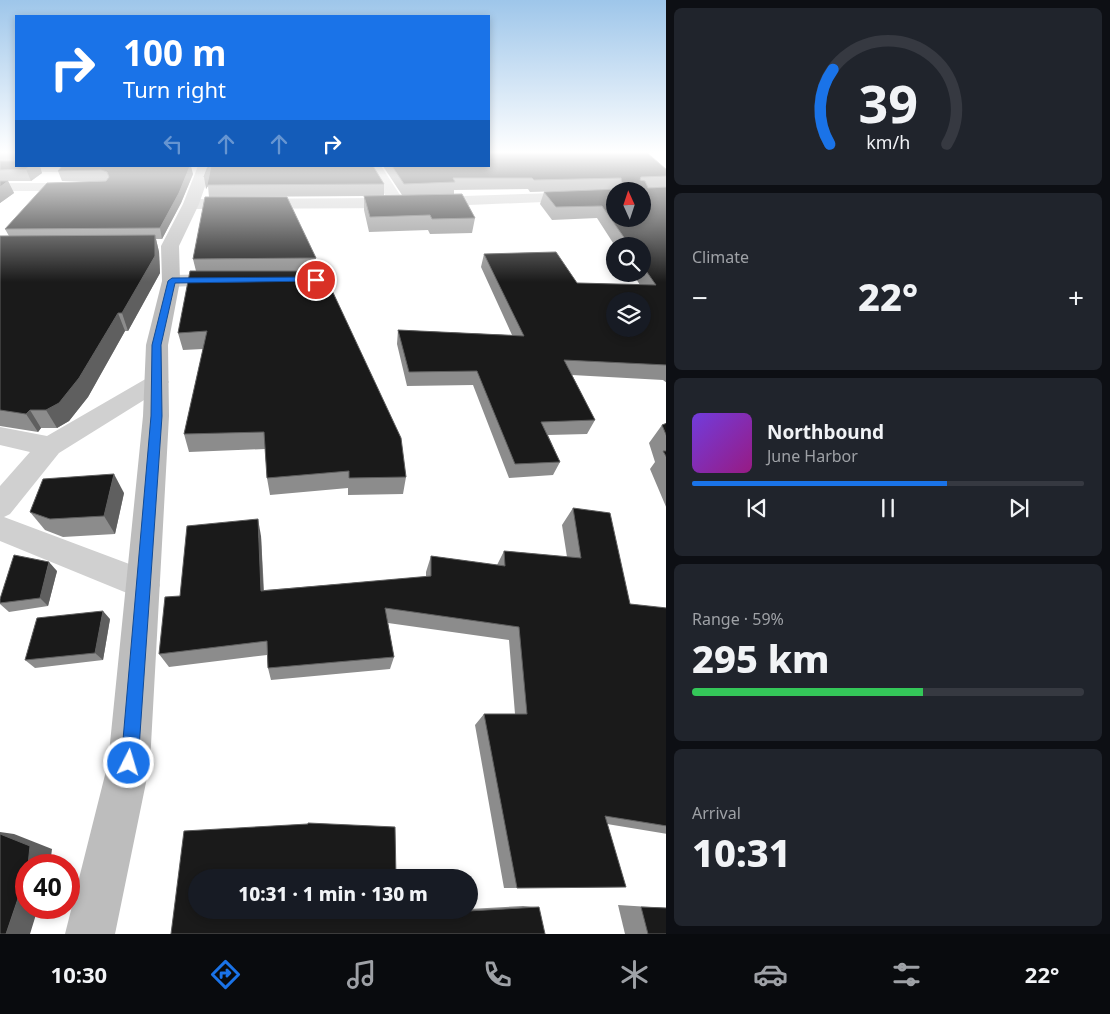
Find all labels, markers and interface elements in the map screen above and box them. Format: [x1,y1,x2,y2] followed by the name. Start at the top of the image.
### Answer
[123,29,226,76] text: 100 m
[40,35,105,100] icon: right
[858,67,918,138] text: 39
[123,74,226,104] text: Turn right
[159,130,187,158] icon: left
[212,130,240,158] icon: ahead
[265,130,293,158] icon: ahead
[318,130,346,158] icon: right
[866,130,910,154] text: km/h
[606,182,651,228] north arrow
[606,182,651,337] map controls
[606,237,651,282] button: search
[692,246,749,268] text: Climate
[295,259,337,301] pin
[302,266,330,294] icon: arrive
[858,270,918,322] text: 22°
[692,278,708,316] text: −
[1068,278,1084,316] text: +
[606,292,651,337] button: layers
[767,419,884,445] text: Northbound
[767,445,858,467] text: June Harbor
[743,494,771,522] icon: previous
[874,494,902,522] icon: pause
[1005,494,1033,522] icon: next
[692,608,784,630] text: Range · 59%
[692,632,830,684] text: 295 km
[102,736,154,788] position arrow
[692,802,741,824] text: Arrival
[692,826,791,878] text: 10:31
[15,854,80,919] speed limit sign: 40
[238,881,428,907] text: 10:31 · 1 min · 130 m
[208,957,243,992] icon: directions
[344,957,379,992] icon: music
[480,957,515,992] icon: phone
[617,957,652,992] icon: climate
[753,957,788,992] icon: car
[889,957,924,992] icon: filters
[51,959,107,989] text: 10:30
[1025,959,1059,989] text: 22°

